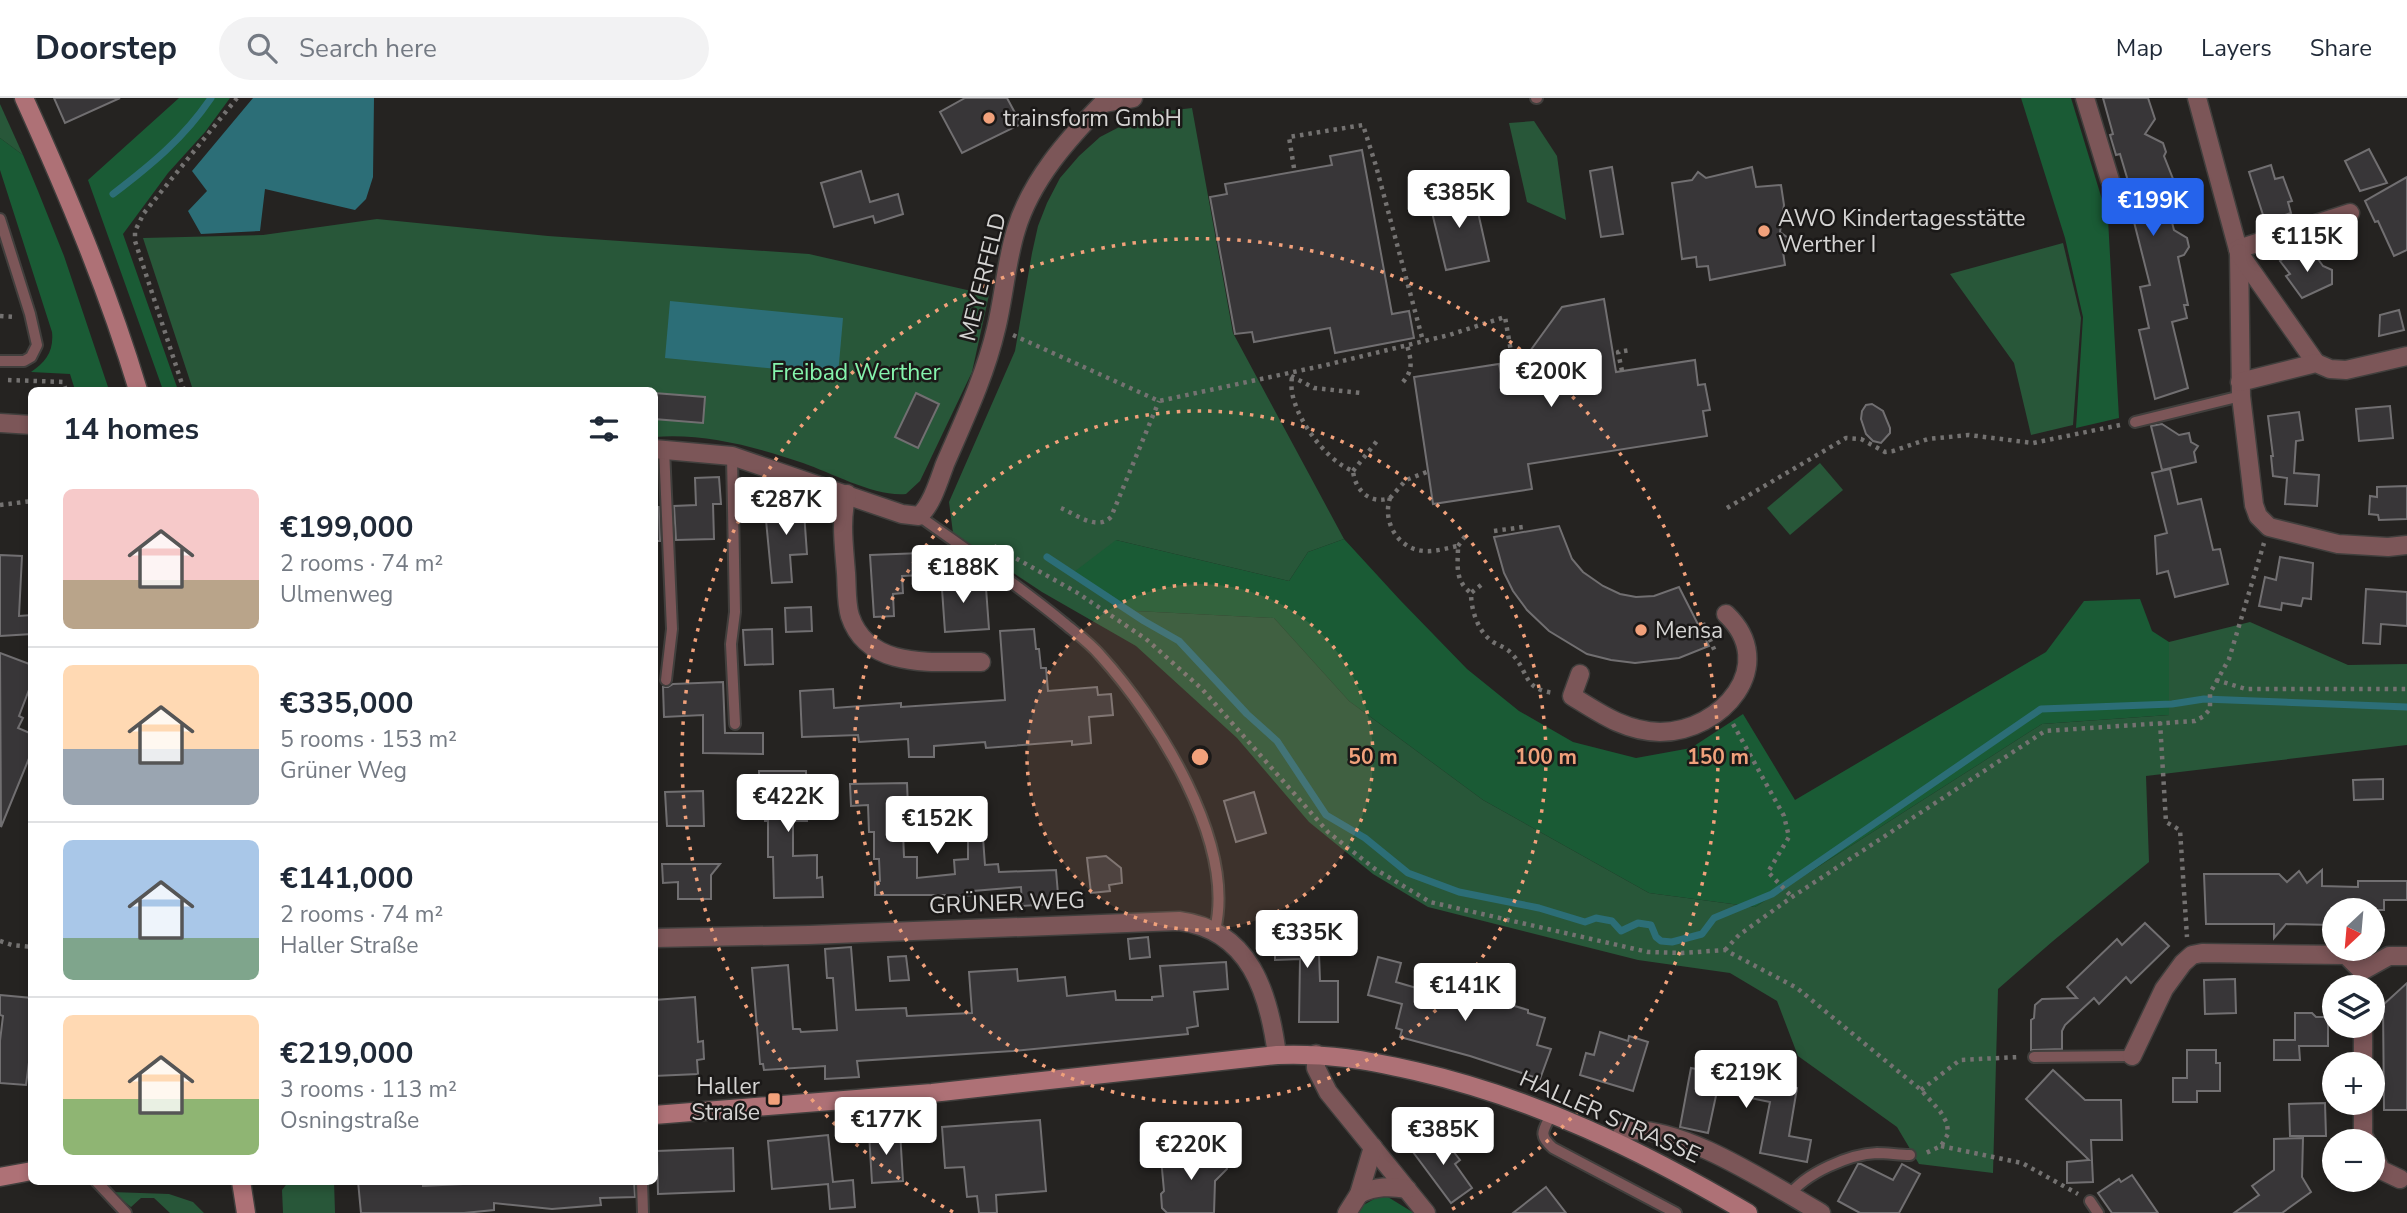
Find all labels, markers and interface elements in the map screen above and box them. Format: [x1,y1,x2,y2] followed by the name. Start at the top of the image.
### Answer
[219,17,709,80] search box
[35,26,177,71] text: Doorstep
[243,29,281,67] icon: search
[299,31,437,66] text: Search here
[2116,32,2163,64] text: Map
[2201,32,2272,64] text: Layers
[2310,32,2372,64] text: Share
[1003,103,1182,134] place label: trainsform GmbH
[981,110,997,126] marker: trainsform GmbH
[1410,170,1508,230] pin: €385K
[1424,177,1494,208] text: €385K
[2104,178,2202,238] pin: €199K
[2118,185,2188,216] text: €199K
[1778,203,2025,260] place label: AWO Kindertagesstätte Werther I
[952,210,1014,344] street label: MEYERFELD
[2258,214,2356,274] pin: €115K
[2272,221,2342,252] text: €115K
[1756,223,1772,239] marker: AWO Kindertagesstätte Werther I
[1502,350,1600,409] pin: €200K
[1516,356,1586,387] text: €200K
[771,357,942,388] park label: Freibad Werther
[63,409,199,450] text: 14 homes
[585,410,623,448] icon: filters
[737,478,835,537] pin: €287K
[751,484,821,515] text: €287K
[280,507,413,548] text: €199,000
[119,517,203,601] icon: home
[914,546,1012,605] pin: €188K
[280,548,443,579] text: 2 rooms · 74 m²
[928,552,998,583] text: €188K
[280,579,393,610] text: Ulmenweg
[1655,615,1723,646] place label: Mensa
[1633,622,1649,638] marker: Mensa
[280,683,413,724] text: €335,000
[119,693,203,777] icon: home
[280,724,457,755] text: 5 rooms · 153 m²
[1348,743,1398,771] text: 50 m
[1515,743,1577,771] text: 100 m
[1687,743,1749,771] text: 150 m
[1188,745,1212,769] centre of rings
[280,755,407,786] text: Grüner Weg
[739,774,837,834] pin: €422K
[753,781,823,812] text: €422K
[888,796,986,856] pin: €152K
[902,803,972,834] text: €152K
[280,858,413,899] text: €141,000
[119,868,203,952] icon: home
[929,885,1085,921] street label: GRÜNER WEG
[2322,898,2385,961] north arrow
[2322,898,2385,1192] map controls
[280,899,443,930] text: 2 rooms · 74 m²
[1258,910,1356,970] pin: €335K
[1272,917,1342,948] text: €335K
[280,930,418,961] text: Haller Straße
[1416,964,1514,1023] pin: €141K
[1430,970,1500,1001] text: €141K
[2322,975,2385,1038] button: layers
[280,1033,413,1074] text: €219,000
[119,1043,203,1127] icon: home
[1697,1051,1795,1110] pin: €219K
[2322,1052,2385,1115] button: +
[1711,1057,1781,1088] text: €219K
[1515,1063,1705,1171] street label: HALLER STRASSE
[691,1071,761,1128] place label: Haller Straße
[280,1074,457,1105] text: 3 rooms · 113 m²
[766,1091,782,1107] marker: Haller Straße
[837,1098,935,1157] pin: €177K
[851,1104,921,1135] text: €177K
[280,1105,419,1136] text: Osningstraße
[1394,1108,1492,1167] pin: €385K
[1408,1114,1478,1145] text: €385K
[1142,1122,1240,1182] pin: €220K
[1156,1129,1226,1160] text: €220K
[2322,1129,2385,1192] button: −

